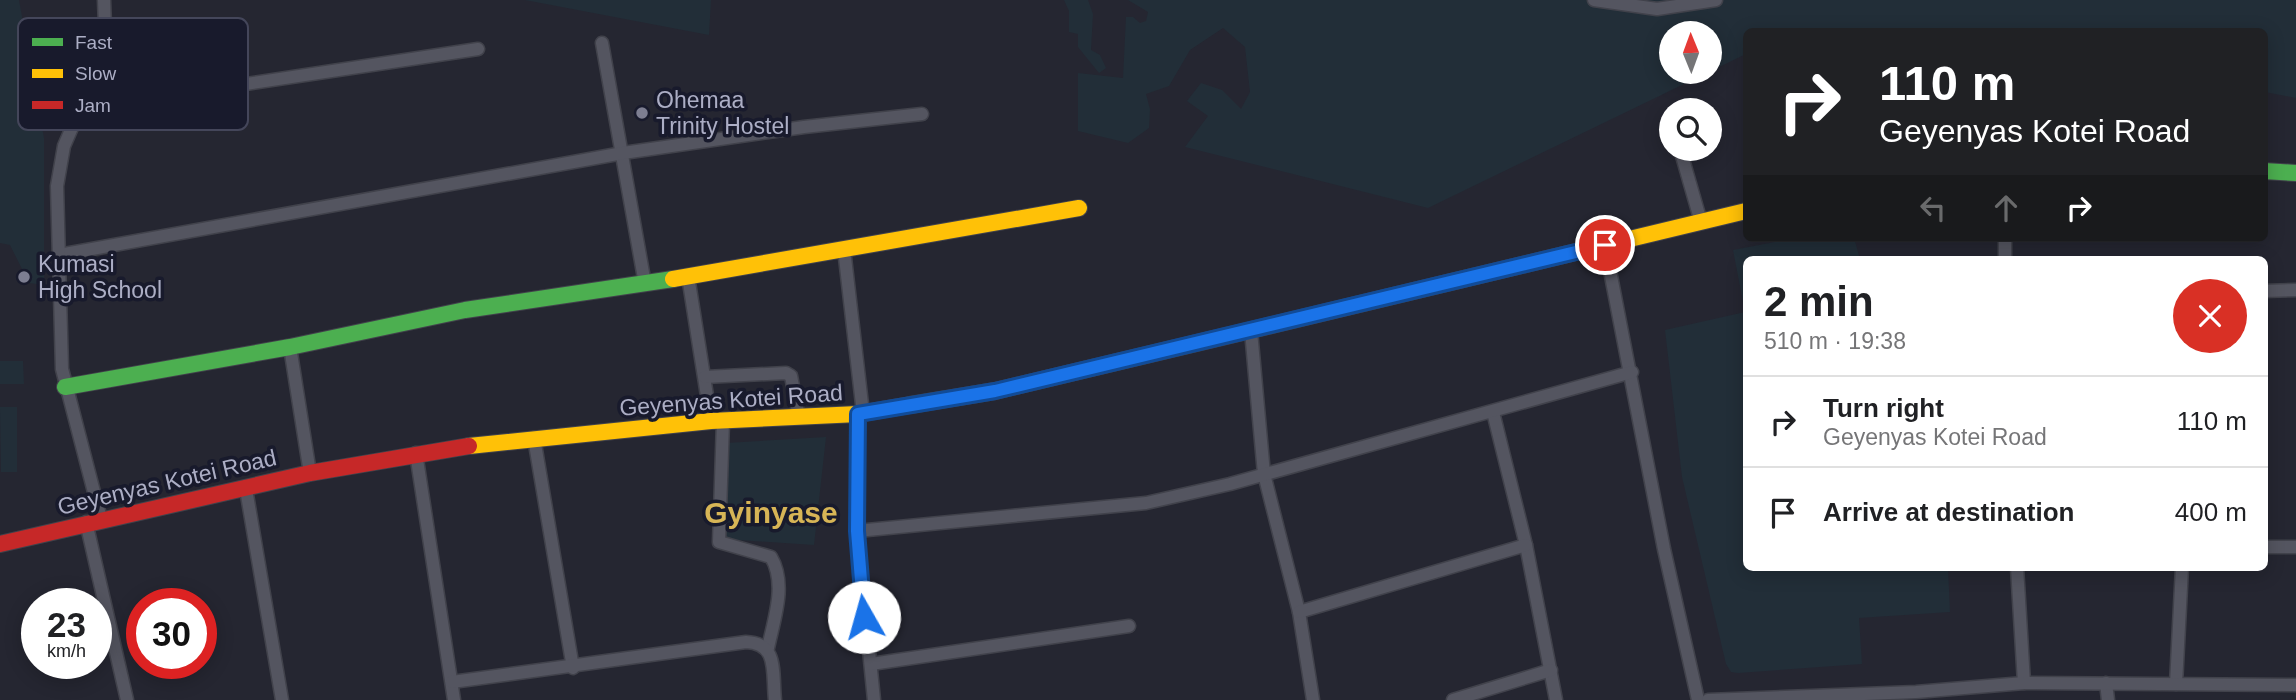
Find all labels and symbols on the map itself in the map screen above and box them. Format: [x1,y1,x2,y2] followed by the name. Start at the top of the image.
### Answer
[18,18,248,130] legend
[1659,21,1722,84] north arrow
[75,32,113,53] text: Fast
[75,63,116,84] text: Slow
[656,87,789,139] place label: Ohemaa Trinity Hostel
[75,95,111,116] text: Jam
[634,105,650,121] marker: Ohemaa Trinity Hostel
[1575,215,1635,275] pin
[38,251,162,303] place label: Kumasi High School
[16,269,32,285] marker: Kumasi High School
[618,379,844,421] street label: Geyenyas Kotei Road
[55,444,279,520] street label: Geyenyas Kotei Road
[704,496,838,529] district label: Gyinyase
[827,580,901,654] position arrow
[126,588,217,679] speed limit sign: 30

